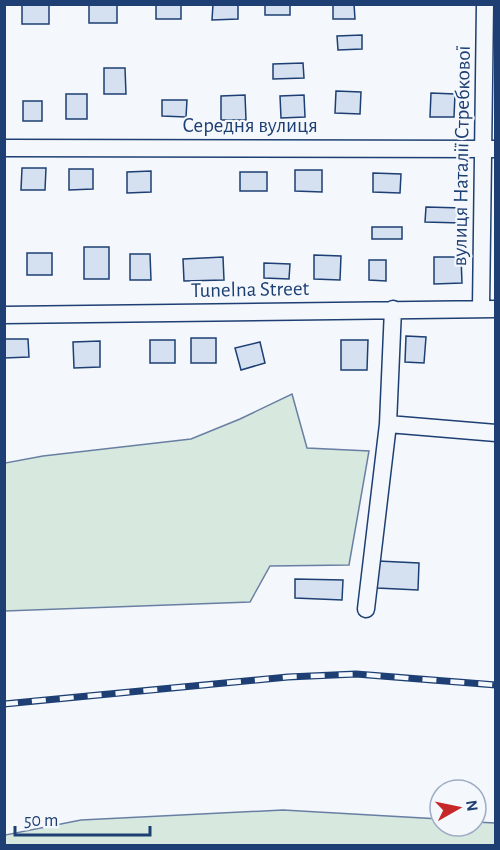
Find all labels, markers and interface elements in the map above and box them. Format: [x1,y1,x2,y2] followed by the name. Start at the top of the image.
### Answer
[449,45,474,267] street label: вулиця Наталії Стребкової
[182,115,318,136] street label: Середня вулиця
[191,278,310,301] street label: Tunelna Street
[428,778,488,838] north arrow
[15,799,150,837] scale bar
[463,799,481,813] text: N
[24,812,58,830] text: 50 m

